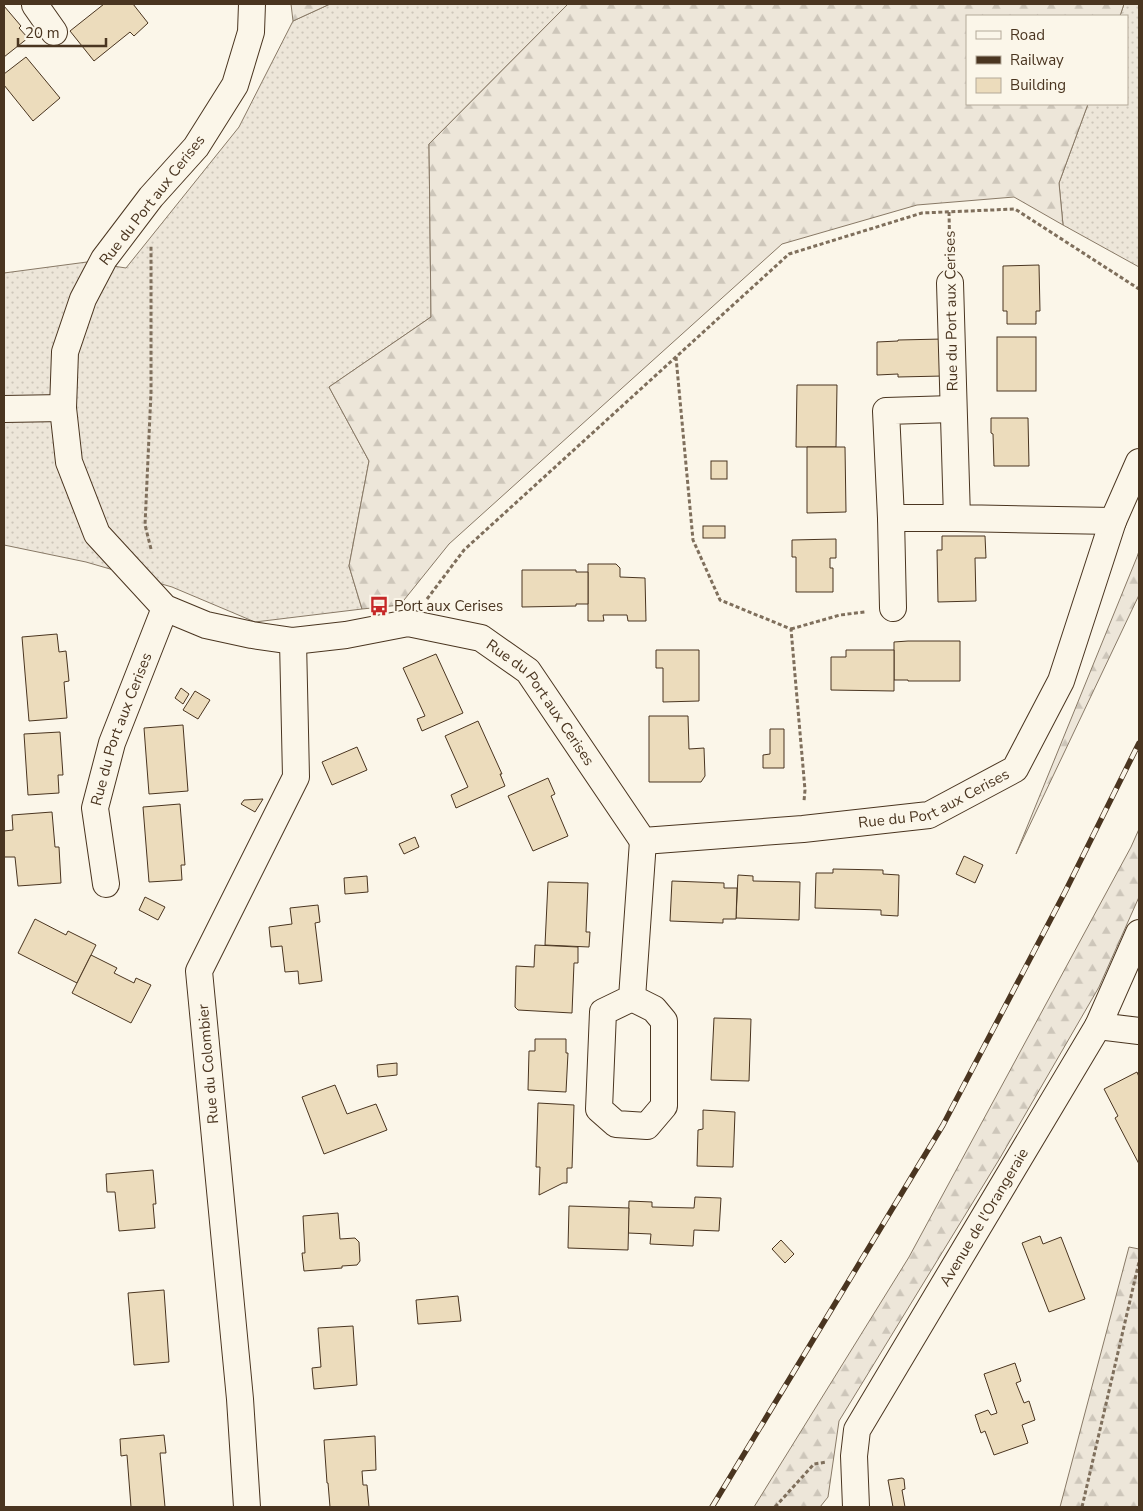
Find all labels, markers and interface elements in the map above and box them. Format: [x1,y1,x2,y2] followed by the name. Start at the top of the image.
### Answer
[18,15,105,47] scale bar
[966,15,1128,105] legend
[25,23,60,43] text: 20 m
[1010,25,1045,45] text: Road
[1010,50,1064,70] text: Railway
[1010,75,1066,95] text: Building
[95,131,209,269] street label: Rue du Port aux Cerises
[940,231,962,391] street label: Rue du Port aux Cerises
[368,595,390,617] bus stop icon: Port aux Cerises
[394,596,503,616] place label: Port aux Cerises
[482,635,599,769] street label: Rue du Port aux Cerises
[86,650,157,808] street label: Rue du Port aux Cerises
[857,764,1013,833] street label: Rue du Port aux Cerises
[193,1003,223,1125] street label: Rue du Colombier
[935,1144,1033,1290] street label: Avenue de l'Orangeraie

